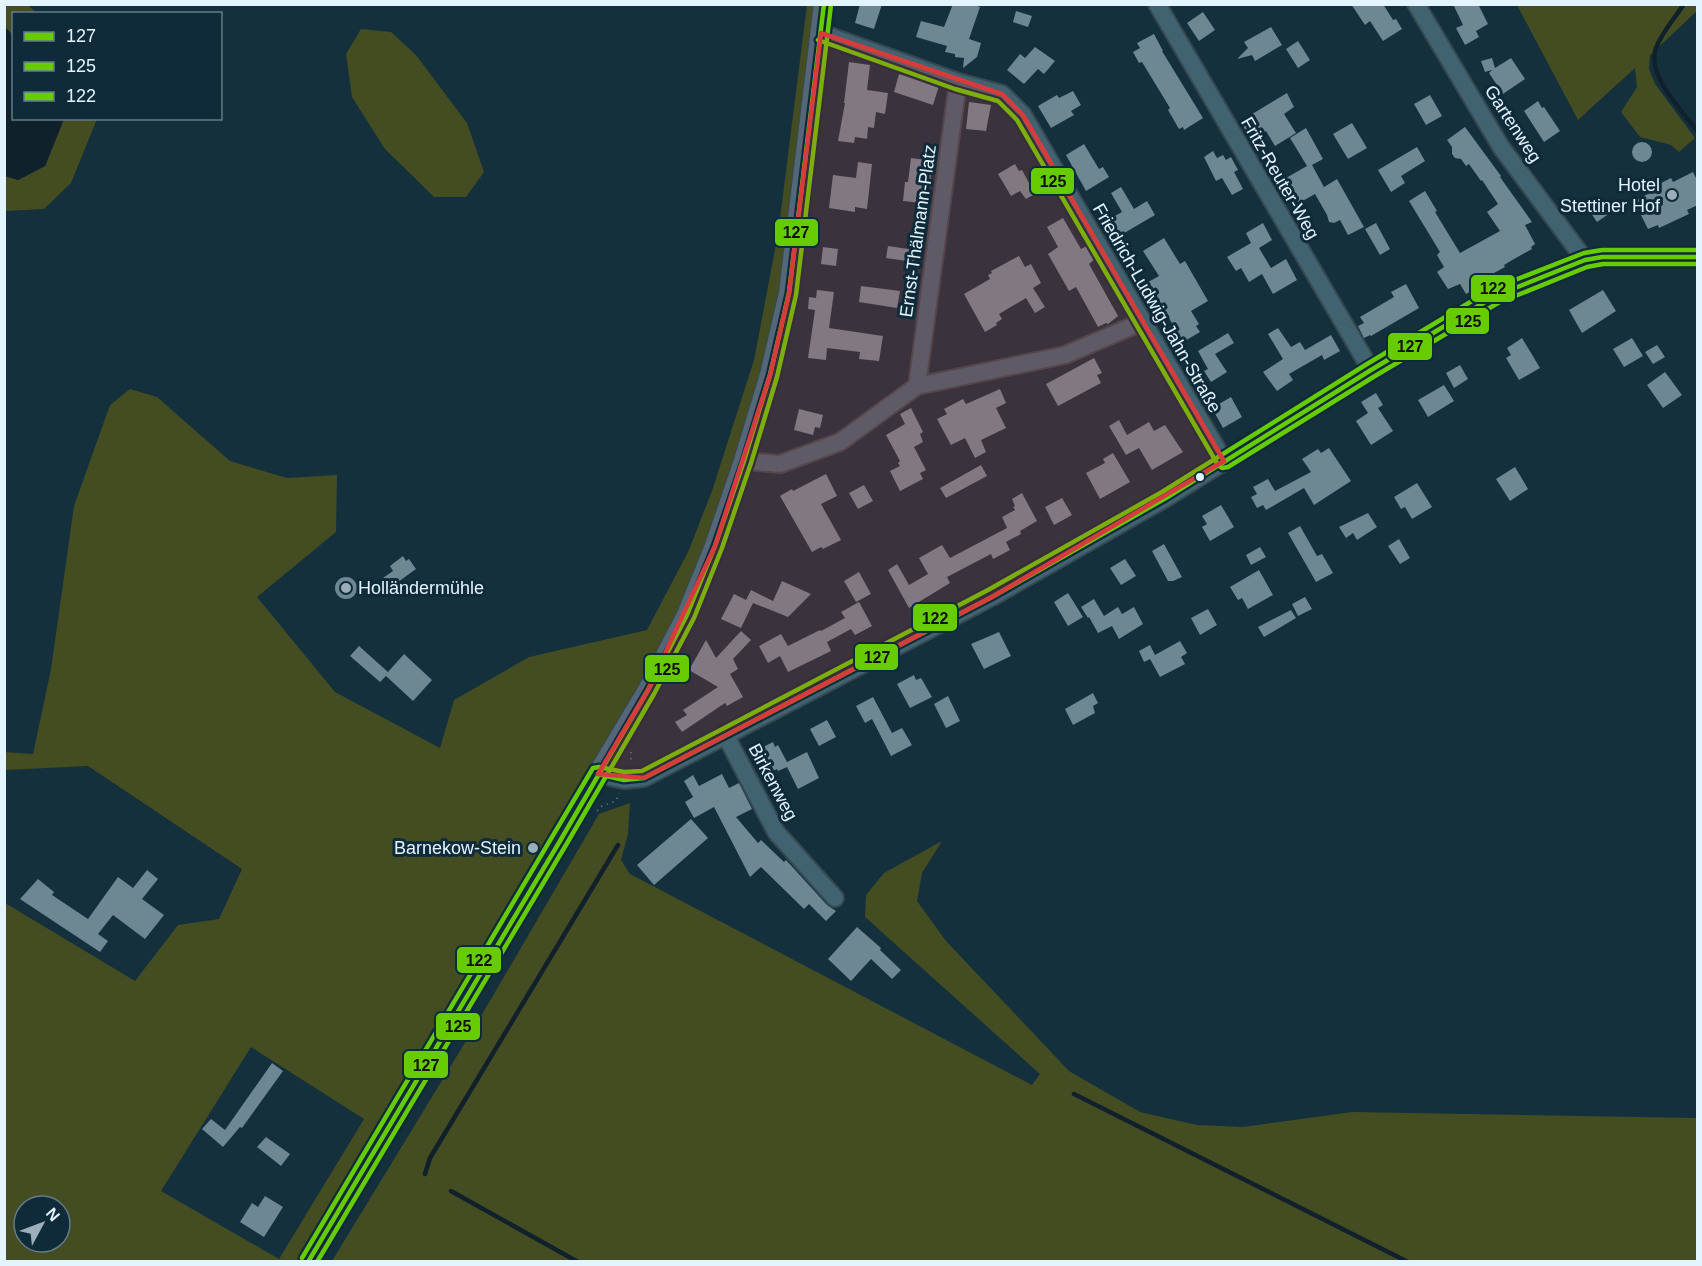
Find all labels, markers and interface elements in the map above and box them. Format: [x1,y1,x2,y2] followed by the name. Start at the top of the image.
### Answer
[12,12,222,120] legend
[66,26,96,46] text: 127
[66,56,96,76] text: 125
[1481,82,1545,166] street label: Gartenweg
[66,86,96,106] text: 122
[1237,113,1323,243] street label: Fritz-Reuter-Weg
[896,143,940,319] street label: Ernst-Thälmann-Platz
[1030,167,1075,195] line badge: 125
[1040,173,1066,190] text: 125
[1560,175,1661,216] place label: Hotel Stettiner Hof
[1665,188,1679,202] marker: Hotel Stettiner Hof
[1089,200,1225,416] street label: Friedrich-Ludwig-Jahn-Straße
[774,218,819,247] line badge: 127
[783,224,809,241] text: 127
[1470,274,1516,303] line badge: 122
[1480,280,1506,297] text: 122
[1445,307,1490,335] line badge: 125
[1455,313,1481,330] text: 125
[1387,332,1433,361] line badge: 127
[1397,338,1423,355] text: 127
[1194,471,1206,483] unlabelled marker
[358,578,484,598] place label: Holländermühle
[339,581,353,595] marker: Holländermühle
[912,603,958,632] line badge: 122
[922,610,948,627] text: 122
[854,643,899,671] line badge: 127
[864,649,890,666] text: 127
[644,654,690,683] line badge: 125
[654,661,680,678] text: 125
[744,740,802,824] street label: Birkenweg
[394,838,521,858] place label: Barnekow-Stein
[526,841,540,855] marker: Barnekow-Stein
[456,946,502,974] line badge: 122
[466,952,492,969] text: 122
[435,1012,481,1041] line badge: 125
[445,1018,471,1035] text: 125
[403,1050,449,1079] line badge: 127
[413,1057,439,1074] text: 127
[12,1194,72,1254] north arrow
[43,1205,63,1224] text: N

